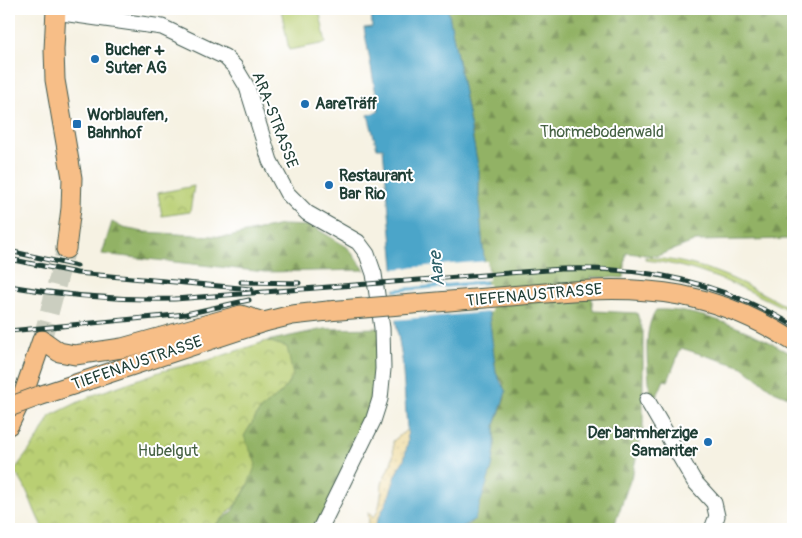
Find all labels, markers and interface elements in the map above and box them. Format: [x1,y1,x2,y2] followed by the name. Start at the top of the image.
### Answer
[105,40,167,78] place label: Bucher + Suter AG
[89,53,101,65] marker: Bucher + Suter AG
[247,69,303,171] street label: ARA-STRASSE
[315,94,378,114] place label: AareTräff
[299,98,311,110] marker: AareTräff
[87,105,168,143] place label: Worblaufen, Bahnhof
[71,118,83,130] marker: Worblaufen, Bahnhof
[540,122,664,142] park label: Thormebodenwald
[339,166,413,204] place label: Restaurant Bar Rio
[323,179,335,191] marker: Restaurant Bar Rio
[424,248,450,288] water label: Aare
[465,279,603,311] street label: TIEFENAUSTRASSE
[69,331,205,395] street label: TIEFENAUSTRASSE
[587,423,699,461] place label: Der barmherzige Samariter
[702,436,714,448] marker: Der barmherzige Samariter
[138,441,199,461] park label: Hubelgut

